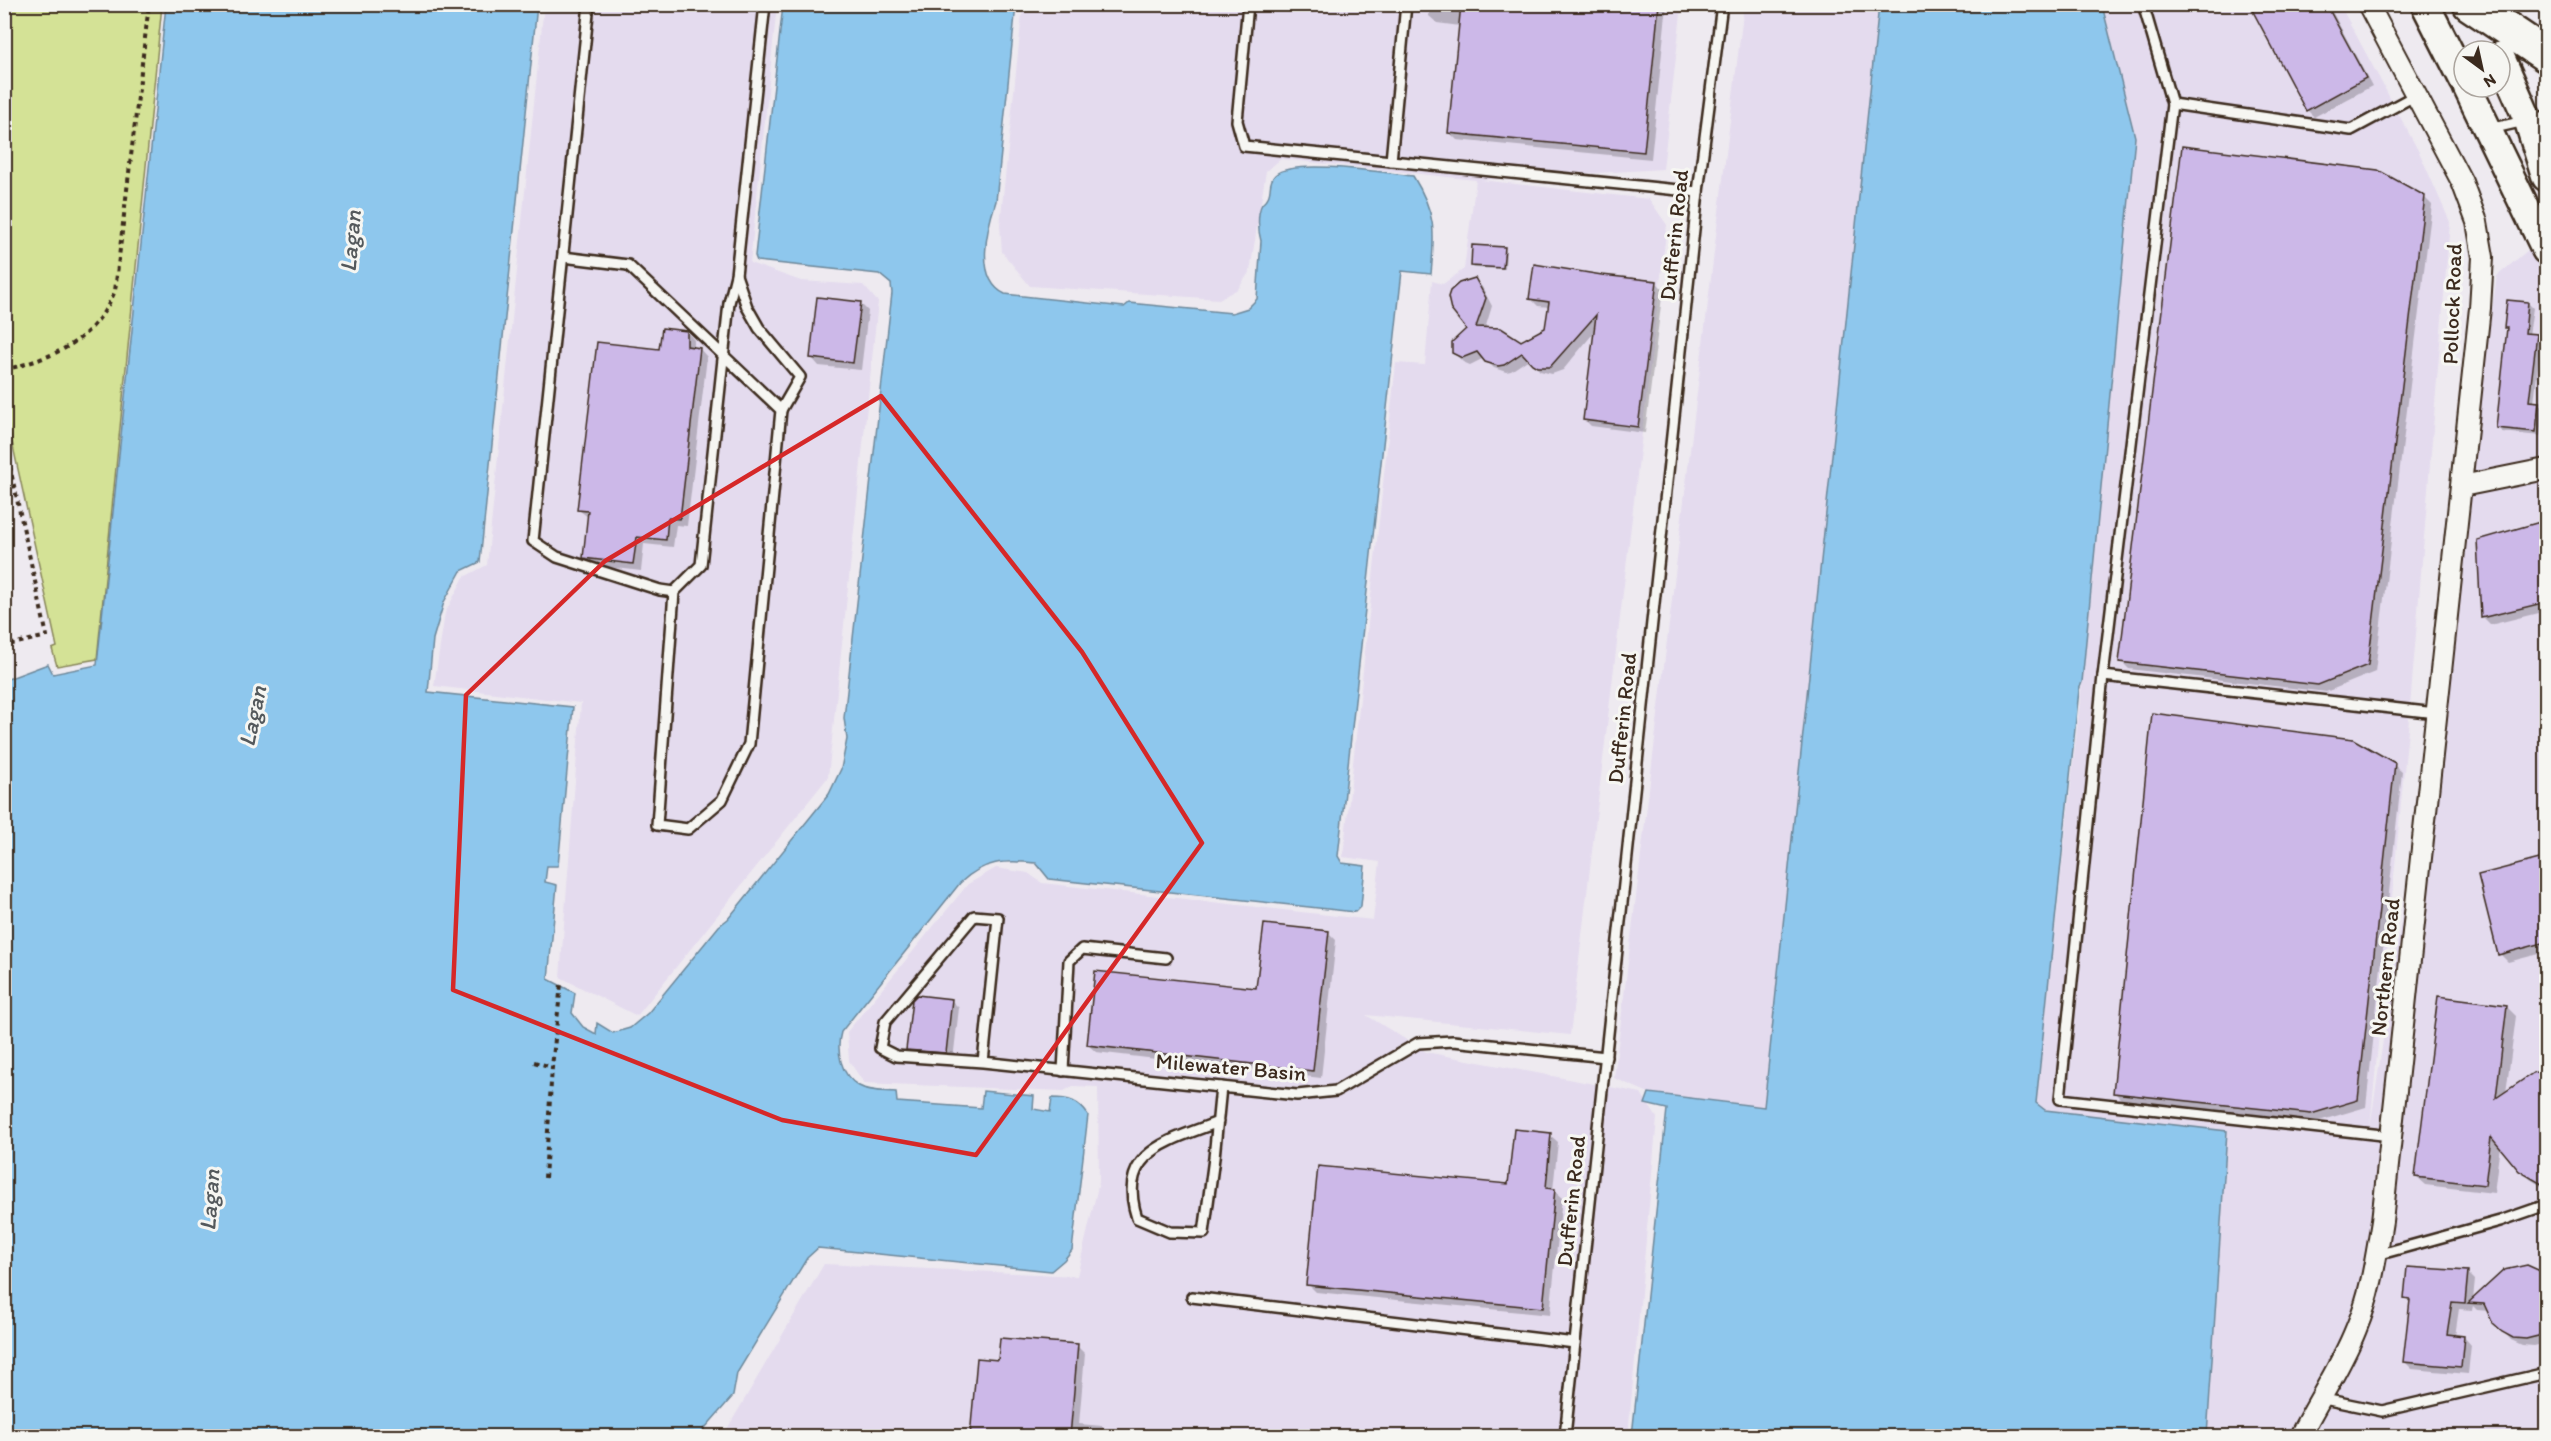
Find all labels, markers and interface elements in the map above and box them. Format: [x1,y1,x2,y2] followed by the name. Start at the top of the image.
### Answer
[2452,39,2512,99] north arrow
[2480,70,2500,92] text: N
[1654,168,1694,302] street label: Dufferin Road
[333,209,367,273] water label: Lagan
[2436,243,2468,365] street label: Pollock Road
[1602,651,1642,785] street label: Dufferin Road
[231,683,273,749] water label: Lagan
[2364,897,2406,1037] street label: Northern Road
[1154,1047,1308,1087] street label: Milewater Basin
[1551,1134,1591,1268] street label: Dufferin Road
[192,1168,226,1232] water label: Lagan

